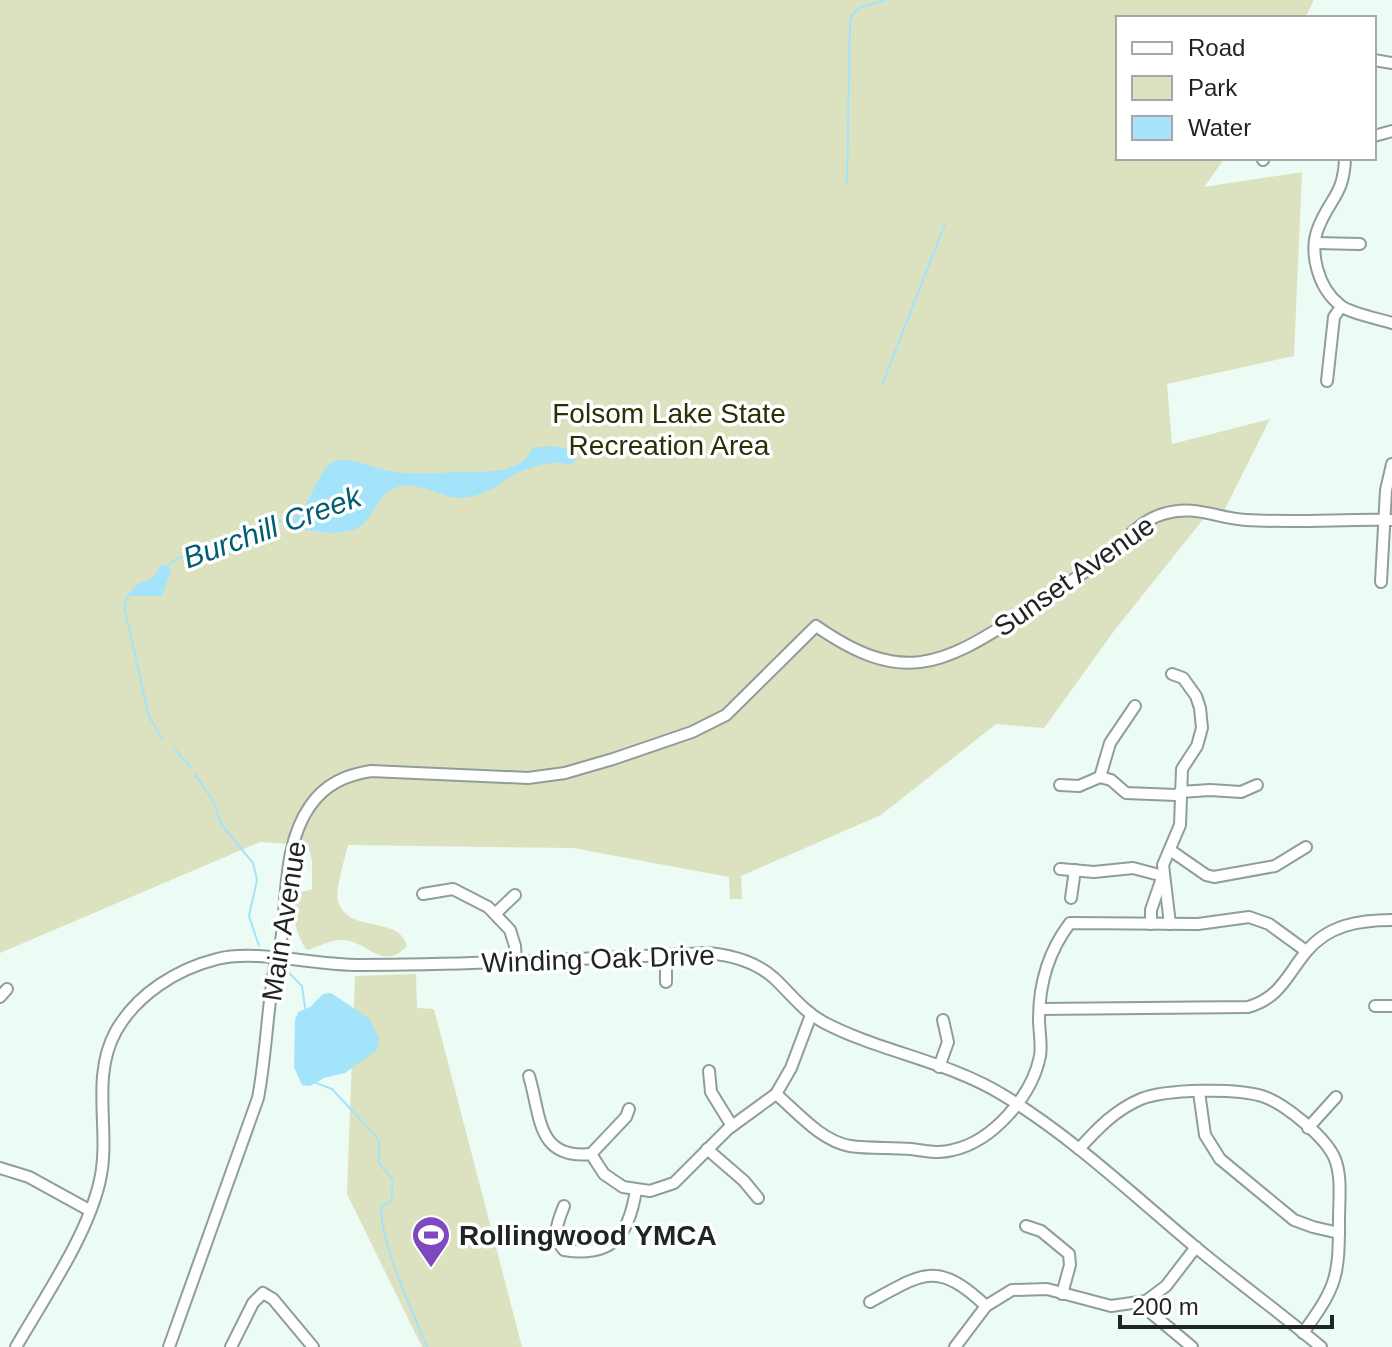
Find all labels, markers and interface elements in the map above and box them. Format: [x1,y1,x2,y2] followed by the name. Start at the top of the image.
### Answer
[1116,16,1376,160] legend
[1188,34,1245,61] text: Road
[1188,74,1238,101] text: Park
[1188,114,1251,141] text: Water
[552,398,786,461] park label: Folsom Lake State Recreation Area
[179,479,367,574] water label: Burchill Creek
[988,509,1160,643] street label: Sunset Avenue
[256,839,312,1003] street label: Main Avenue
[481,939,715,979] street label: Winding Oak Drive
[410,1214,452,1269] sports icon: Rollingwood YMCA
[459,1220,717,1251] place label: Rollingwood YMCA
[1120,1279,1332,1329] scale bar
[1132,1293,1199,1320] text: 200 m

